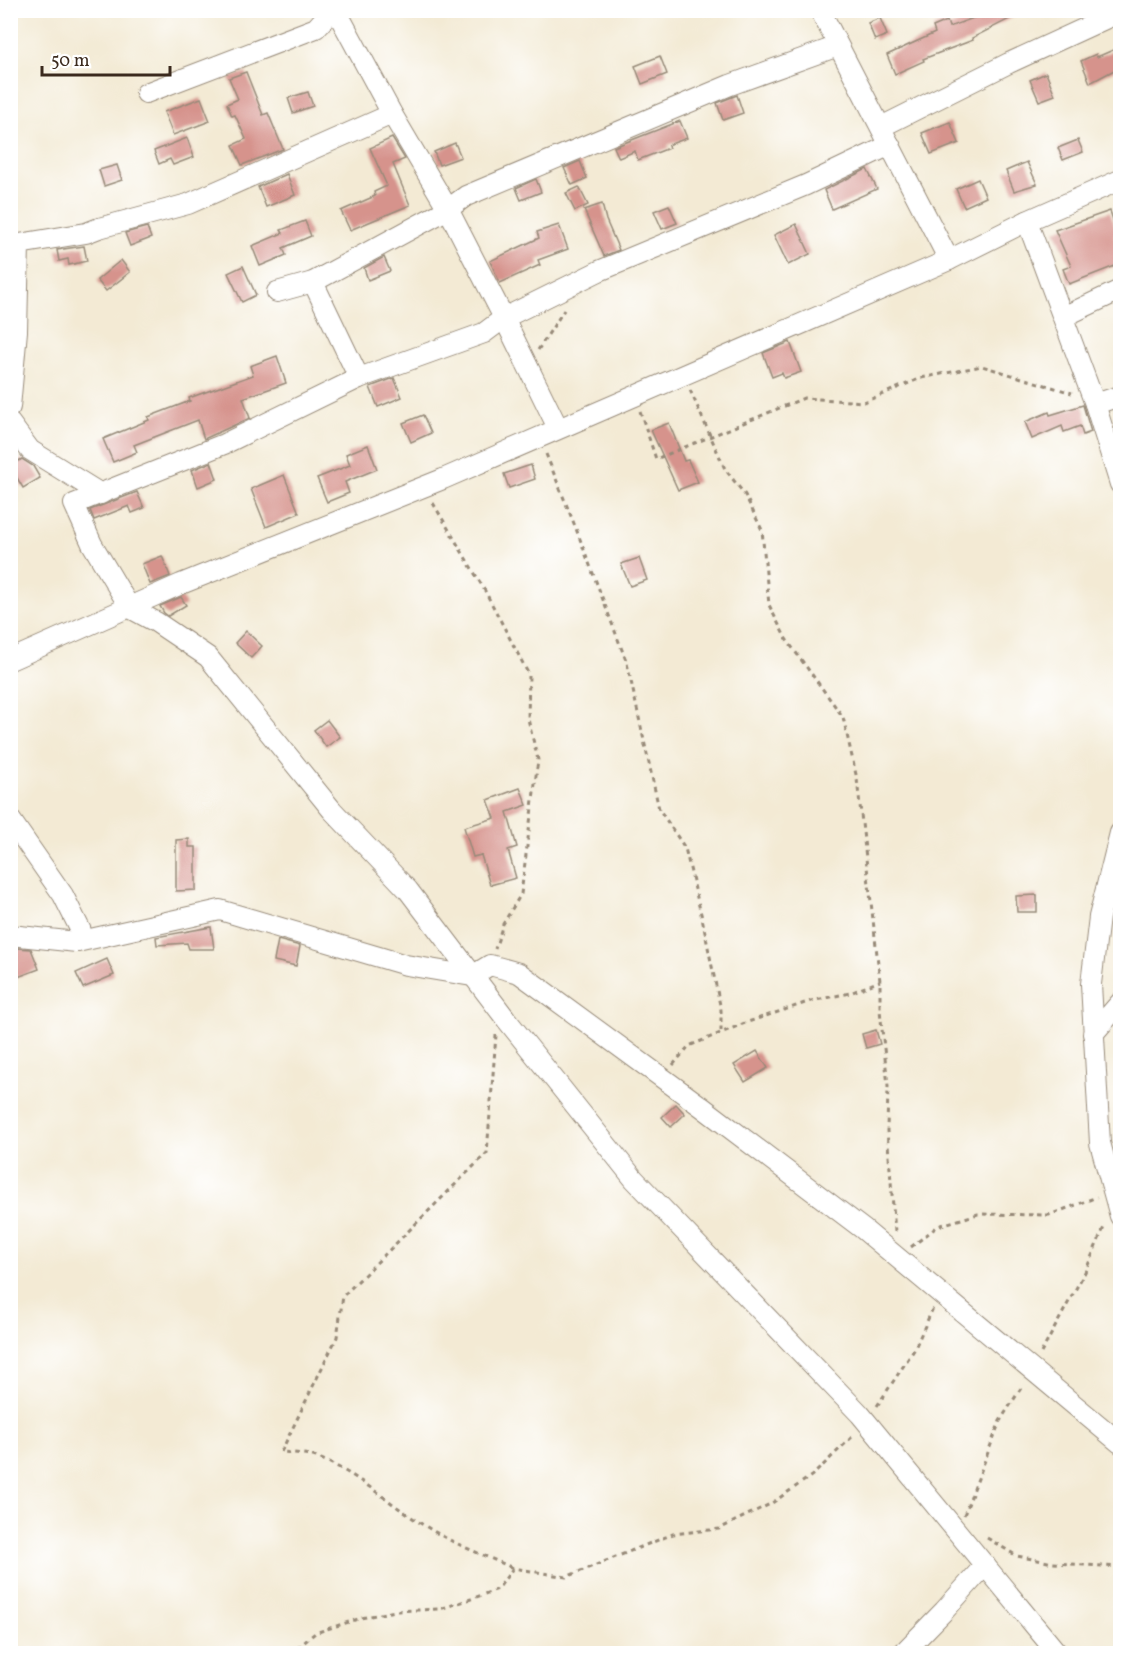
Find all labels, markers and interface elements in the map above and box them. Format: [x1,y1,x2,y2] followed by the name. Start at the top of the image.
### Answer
[42,39,170,77] scale bar
[51,49,90,74] text: 50 m

